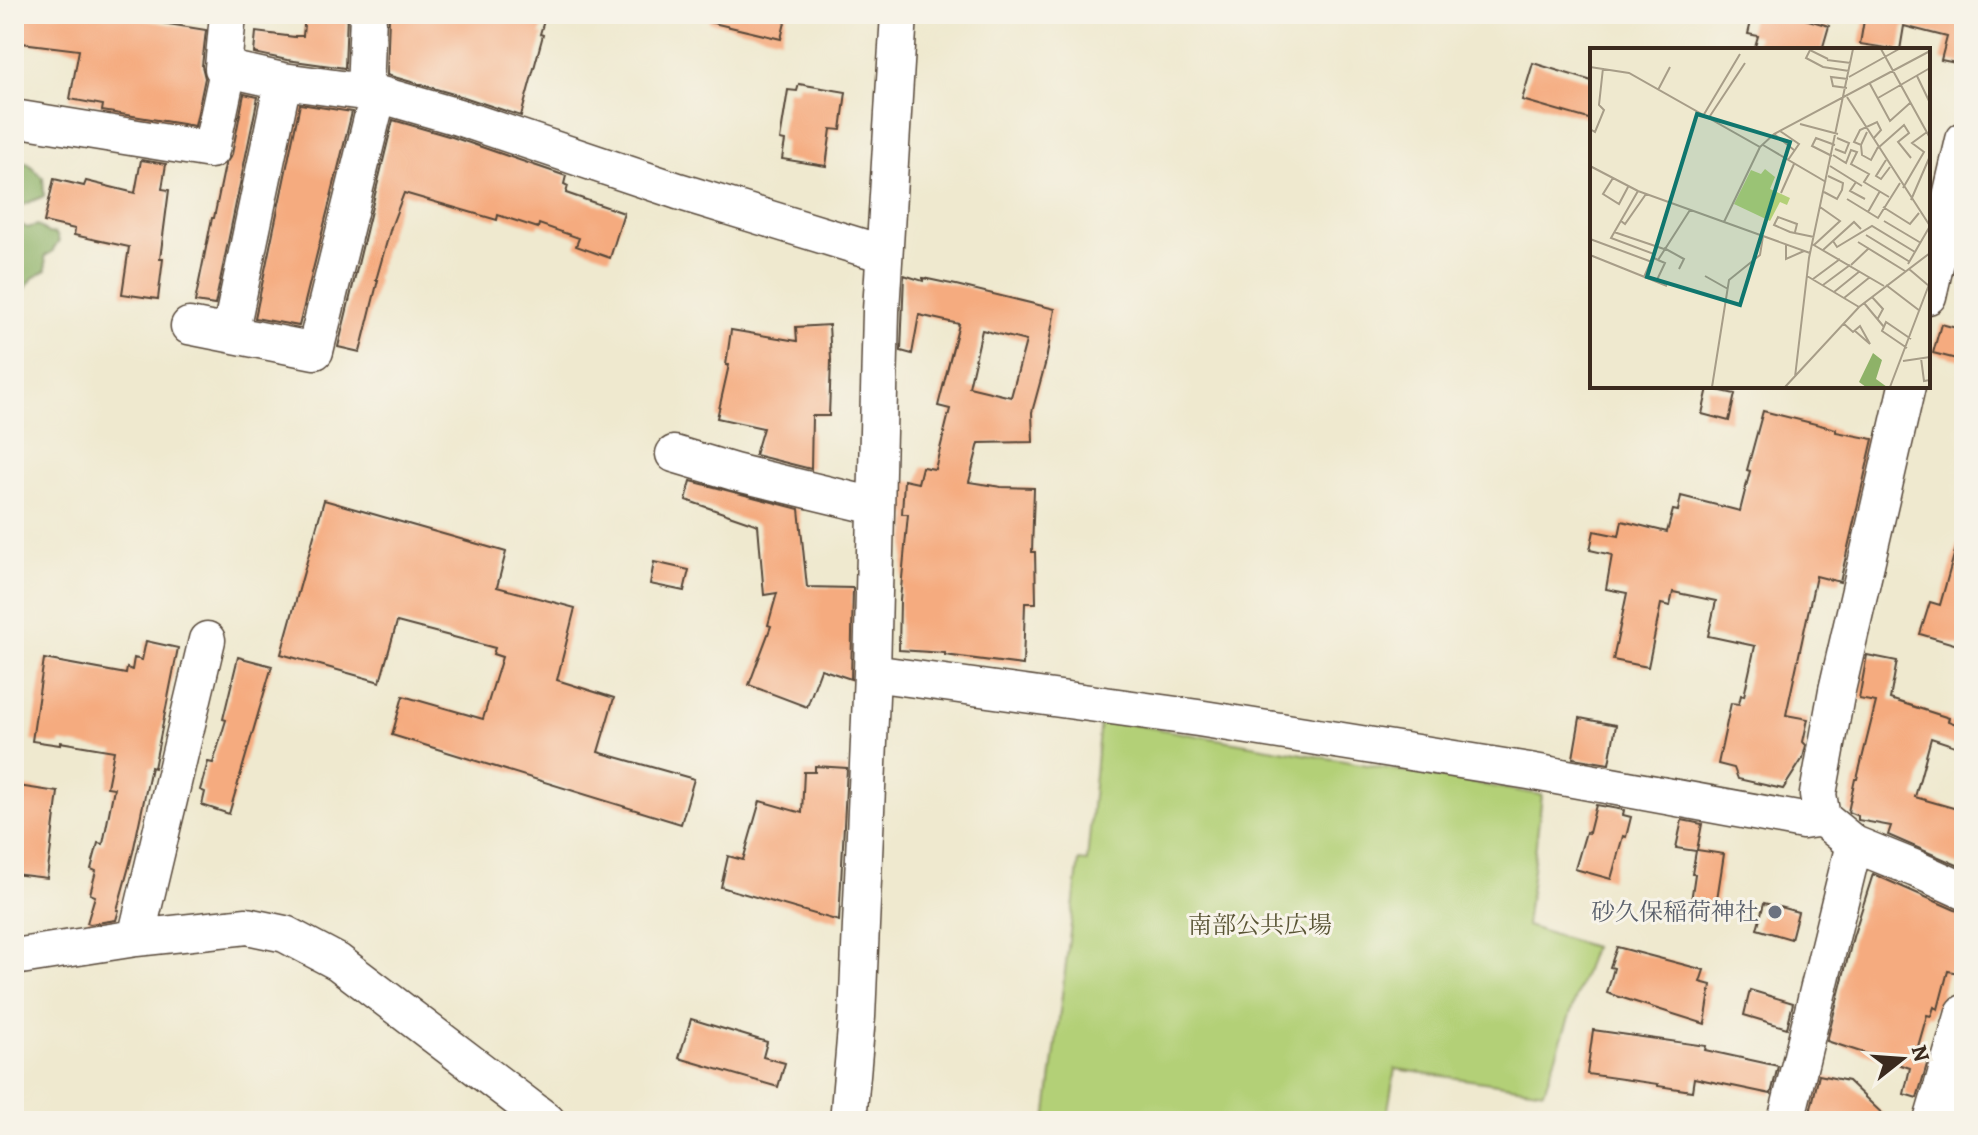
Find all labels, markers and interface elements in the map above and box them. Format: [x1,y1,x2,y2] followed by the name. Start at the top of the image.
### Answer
[1590,48,1930,388] inset map
[1591,896,1759,928] place label: 砂久保稲荷神社
[1766,903,1784,921] marker: 砂久保稲荷神社
[1188,909,1332,941] park label: 南部公共広場
[1862,1019,1942,1099] north arrow
[1903,1041,1937,1065] text: N

